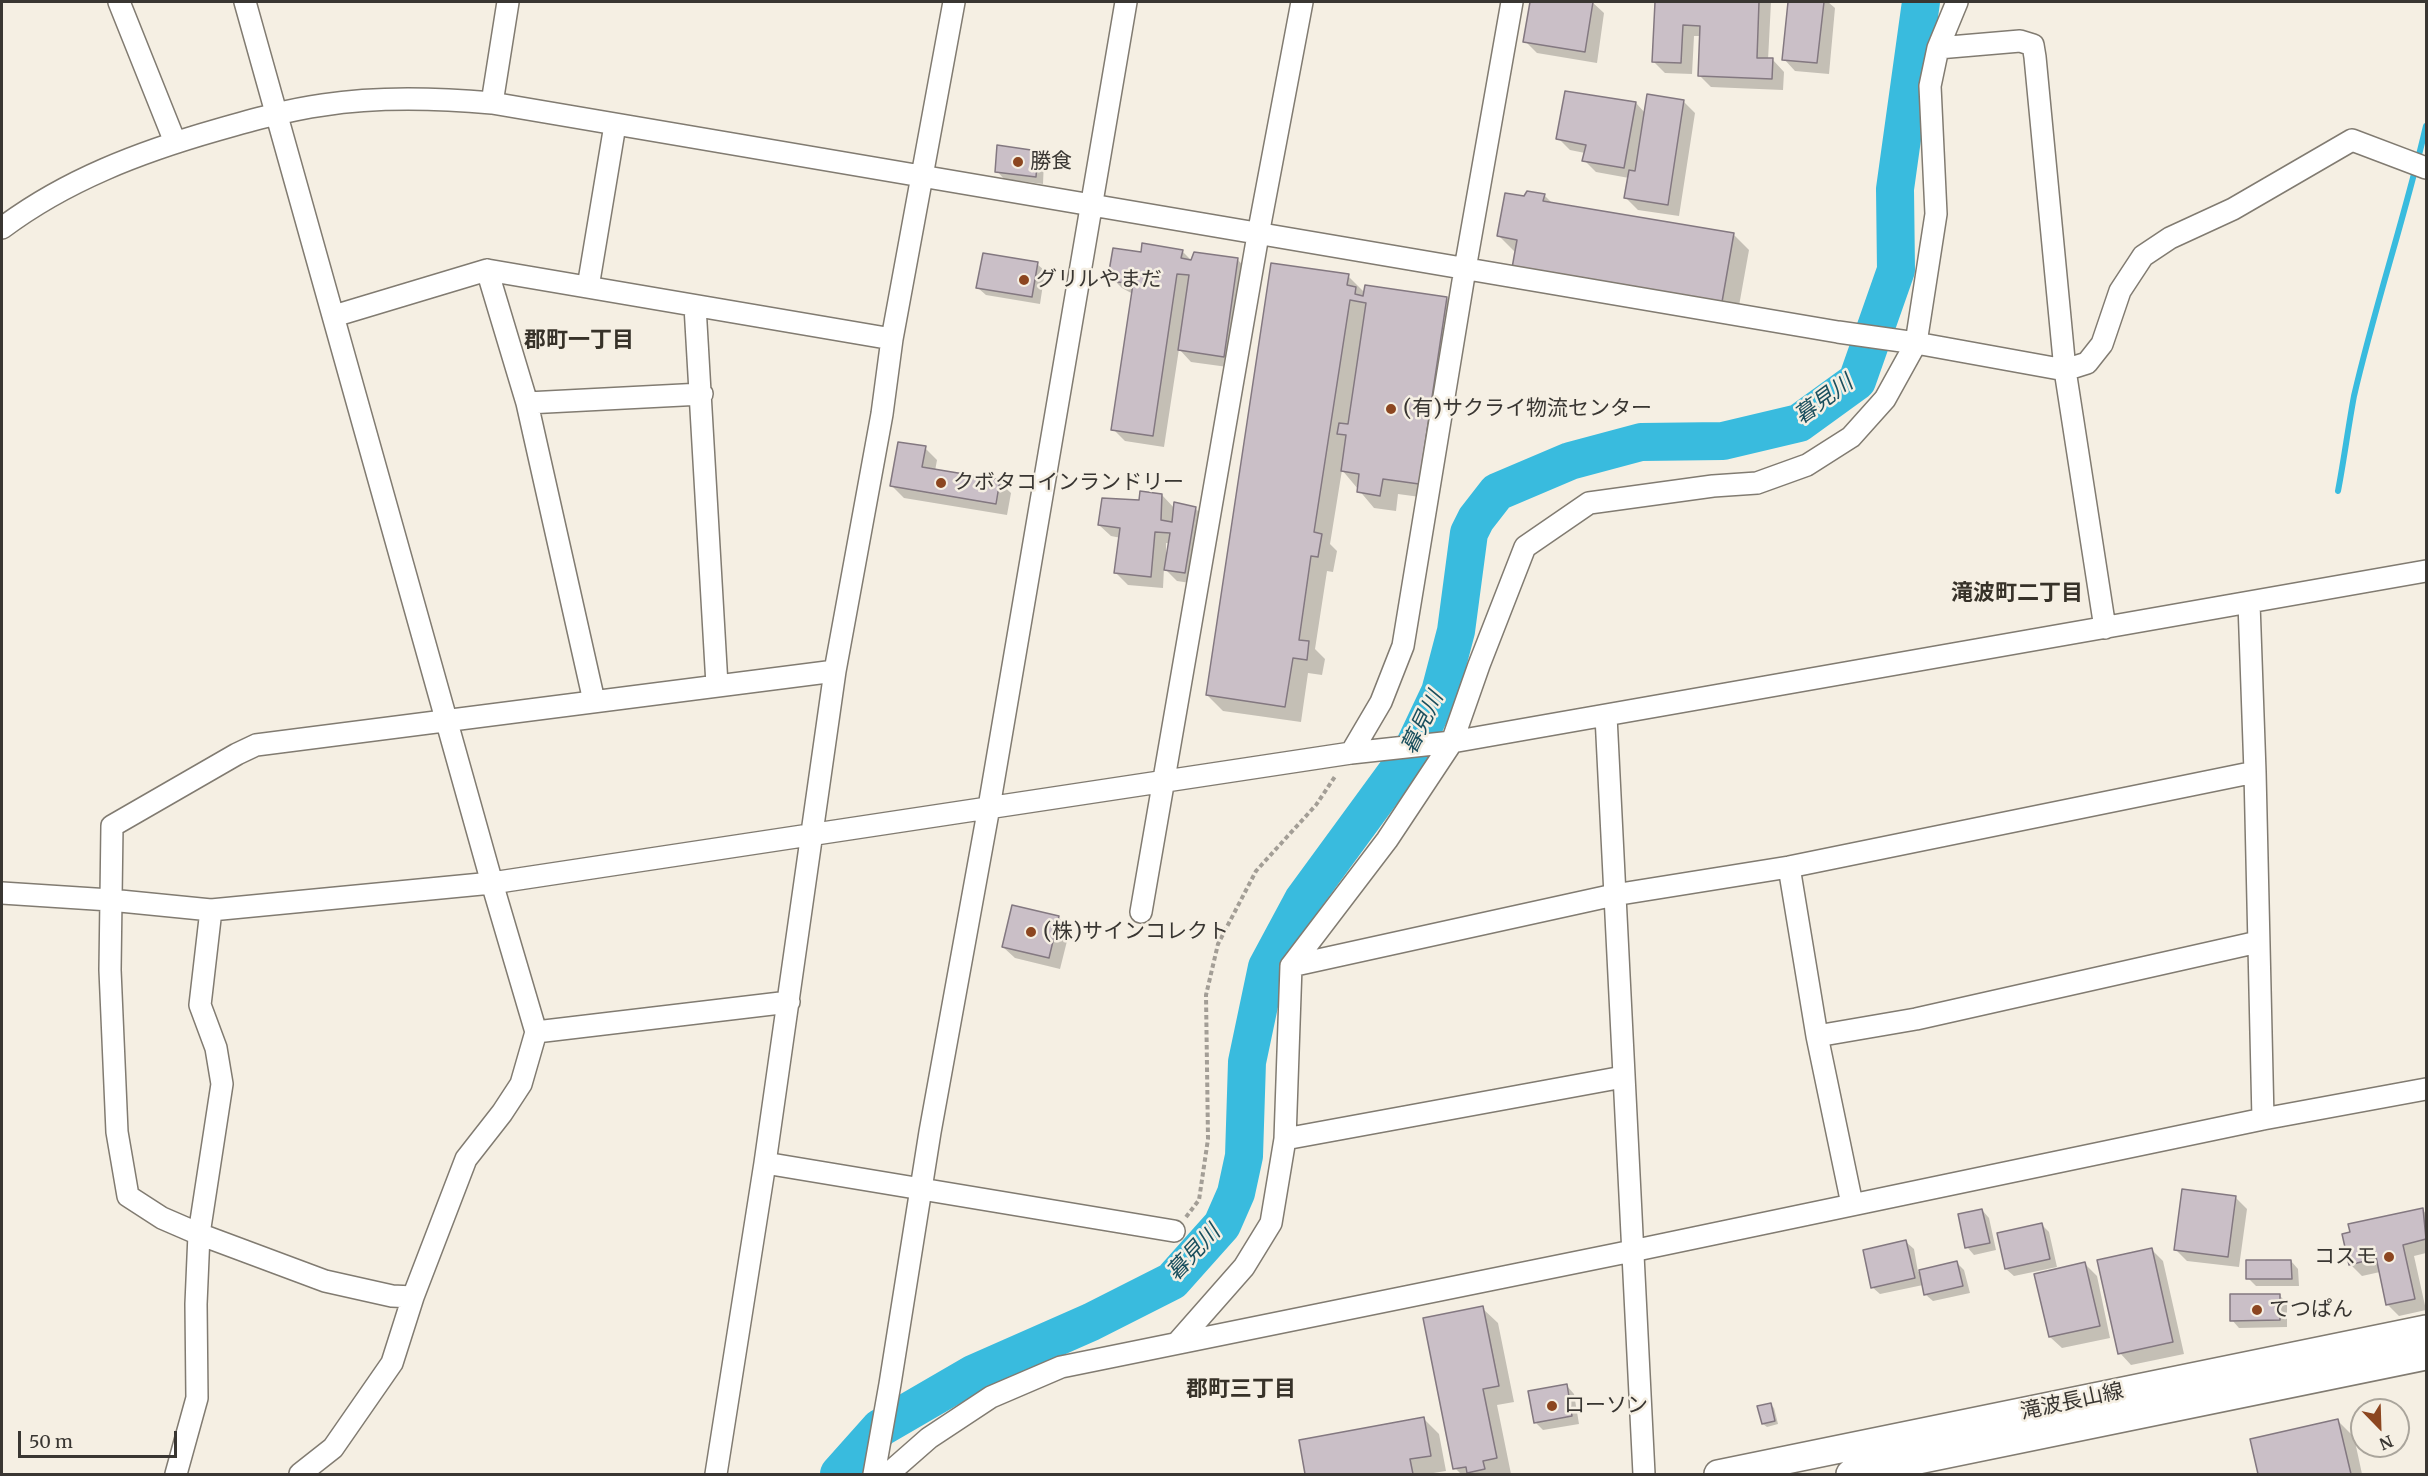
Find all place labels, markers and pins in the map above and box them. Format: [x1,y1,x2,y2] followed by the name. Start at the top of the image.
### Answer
[1030,149,1072,175] place label: 勝食
[1011,155,1025,169] marker: 勝食
[1036,267,1162,293] place label: グリルやまだ
[1017,273,1031,287] marker: グリルやまだ
[1403,396,1652,422] place label: (有)サクライ物流センター
[1384,402,1398,416] marker: (有)サクライ物流センター
[953,470,1184,496] place label: クボタコインランドリー
[934,476,948,490] marker: クボタコインランドリー
[1043,919,1229,945] place label: (株)サインコレクト
[1024,925,1038,939] marker: (株)サインコレクト
[2314,1244,2377,1270] place label: コスモ
[2382,1250,2396,1264] marker: コスモ
[2269,1297,2353,1323] place label: てつぱん
[2250,1303,2264,1317] marker: てつぱん
[1564,1393,1648,1419] place label: ローソン
[1545,1399,1559,1413] marker: ローソン

